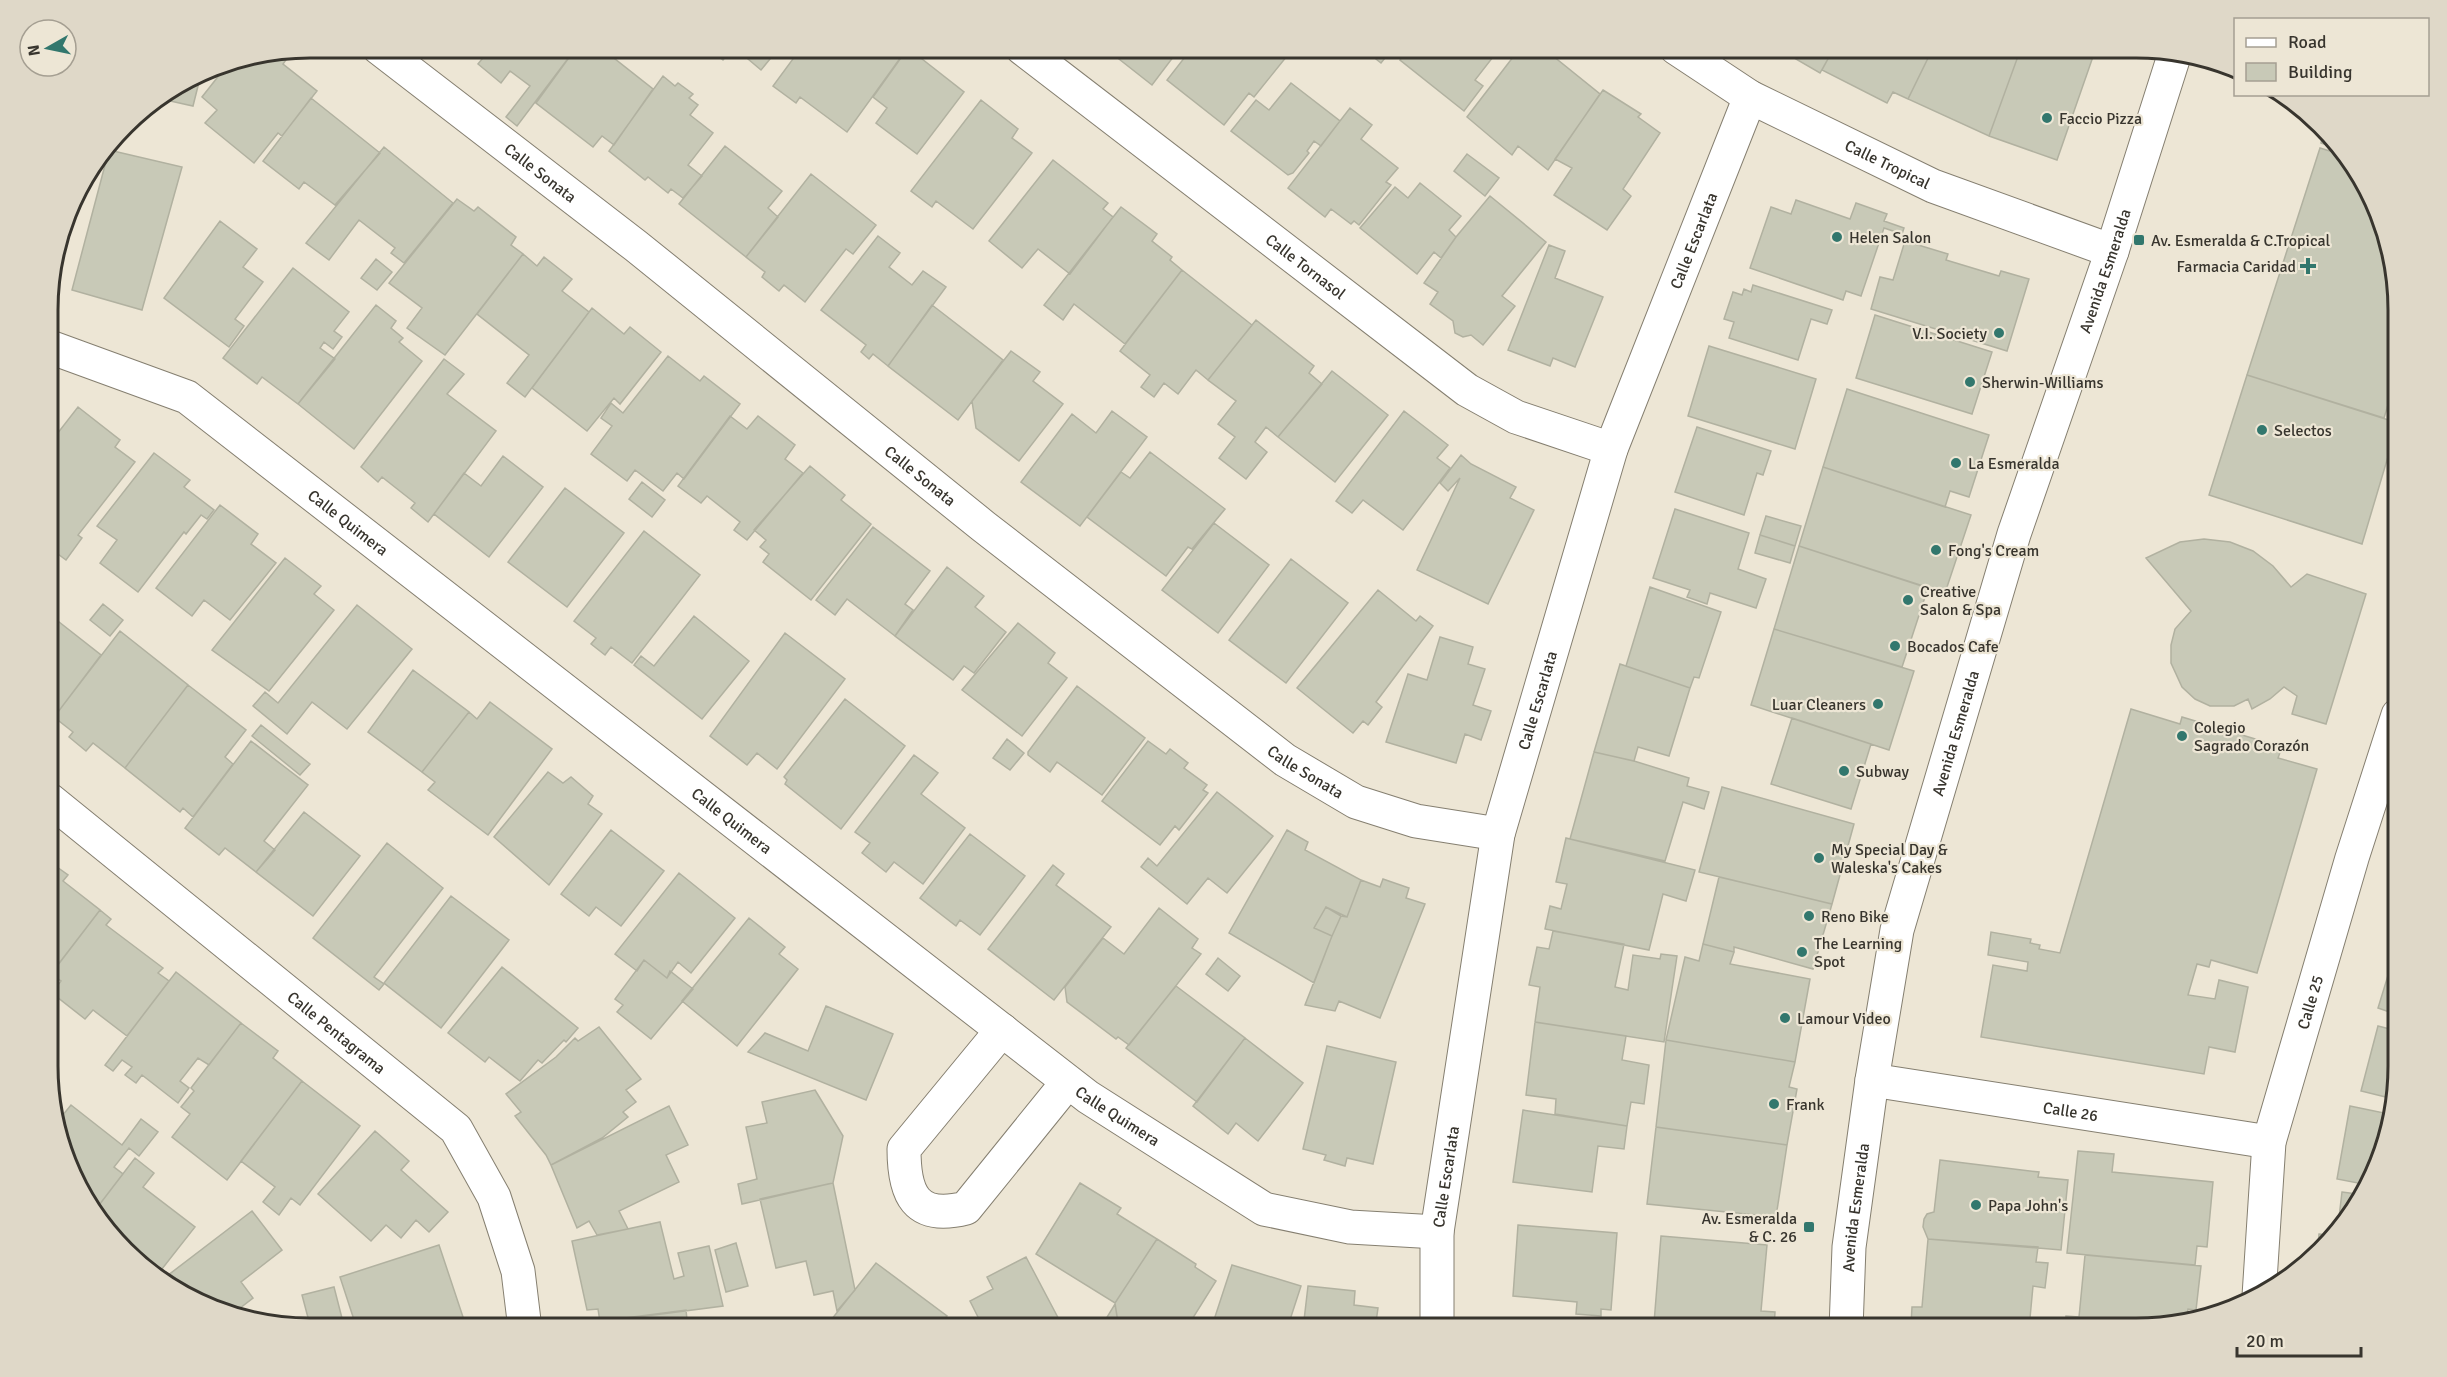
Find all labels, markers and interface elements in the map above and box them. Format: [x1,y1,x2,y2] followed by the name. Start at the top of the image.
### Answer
[18,18,78,78] north arrow
[2234,18,2429,96] legend
[2288,31,2327,53] text: Road
[23,43,45,57] text: N
[2288,61,2352,83] text: Building
[2059,109,2142,129] place label: Faccio Pizza
[2040,111,2054,125] marker: Faccio Pizza
[1841,136,1934,194] street label: Calle Tropical
[500,139,580,207] street label: Calle Sonata
[1666,190,1722,292] street label: Calle Escarlata
[2075,207,2136,336] street label: Avenida Esmeralda
[1849,228,1931,248] place label: Helen Salon
[1261,230,1350,304] street label: Calle Tornasol
[1830,230,1844,244] marker: Helen Salon
[2151,231,2331,251] place label: Av. Esmeralda & C.Tropical
[2132,233,2146,247] marker: Av. Esmeralda & C.Tropical
[2177,257,2296,277] place label: Farmacia Caridad
[2301,259,2315,273] marker: Farmacia Caridad
[1912,324,1988,344] place label: V.I. Society
[1992,326,2006,340] marker: V.I. Society
[1982,373,2104,393] place label: Sherwin-Williams
[1963,375,1977,389] marker: Sherwin-Williams
[2274,421,2332,441] place label: Selectos
[2255,423,2269,437] marker: Selectos
[880,442,960,511] street label: Calle Sonata
[1968,454,2060,474] place label: La Esmeralda
[1949,456,1963,470] marker: La Esmeralda
[303,486,392,561] street label: Calle Quimera
[1948,541,2039,561] place label: Fong's Cream
[1929,543,1943,557] marker: Fong's Cream
[1920,582,2001,620] place label: Creative Salon & Spa
[1901,593,1915,607] marker: Creative Salon & Spa
[1907,637,1999,657] place label: Bocados Cafe
[1888,639,1902,653] marker: Bocados Cafe
[1514,649,1562,752] street label: Calle Escarlata
[1928,668,1984,798] street label: Avenida Esmeralda
[1772,695,1866,715] place label: Luar Cleaners
[1871,697,1885,711] marker: Luar Cleaners
[2194,718,2309,756] place label: Colegio Sagrado Corazón
[2175,729,2189,743] marker: Colegio Sagrado Corazón
[1263,741,1347,803] street label: Calle Sonata
[1856,762,1909,782] place label: Subway
[1837,764,1851,778] marker: Subway
[687,784,776,859] street label: Calle Quimera
[1831,840,1948,878] place label: My Special Day & Waleska's Cakes
[1812,851,1826,865] marker: My Special Day & Waleska's Cakes
[1821,907,1889,927] place label: Reno Bike
[1802,909,1816,923] marker: Reno Bike
[1814,934,1902,972] place label: The Learning Spot
[1795,945,1809,959] marker: The Learning Spot
[2293,973,2328,1032] street label: Calle 25
[283,987,389,1079] street label: Calle Pentagrama
[1797,1009,1891,1029] place label: Lamour Video
[1778,1011,1792,1025] marker: Lamour Video
[1071,1082,1163,1151] street label: Calle Quimera
[1786,1095,1825,1115] place label: Frank
[1767,1097,1781,1111] marker: Frank
[2041,1098,2099,1126] street label: Calle 26
[1429,1125,1464,1229] street label: Calle Escarlata
[1839,1142,1874,1272] street label: Avenida Esmeralda
[1988,1196,2068,1216] place label: Papa John's
[1969,1198,1983,1212] marker: Papa John's
[1701,1209,1797,1247] place label: Av. Esmeralda & C. 26
[1802,1220,1816,1234] marker: Av. Esmeralda & C. 26
[2237,1320,2362,1358] scale bar
[2246,1330,2284,1352] text: 20 m

